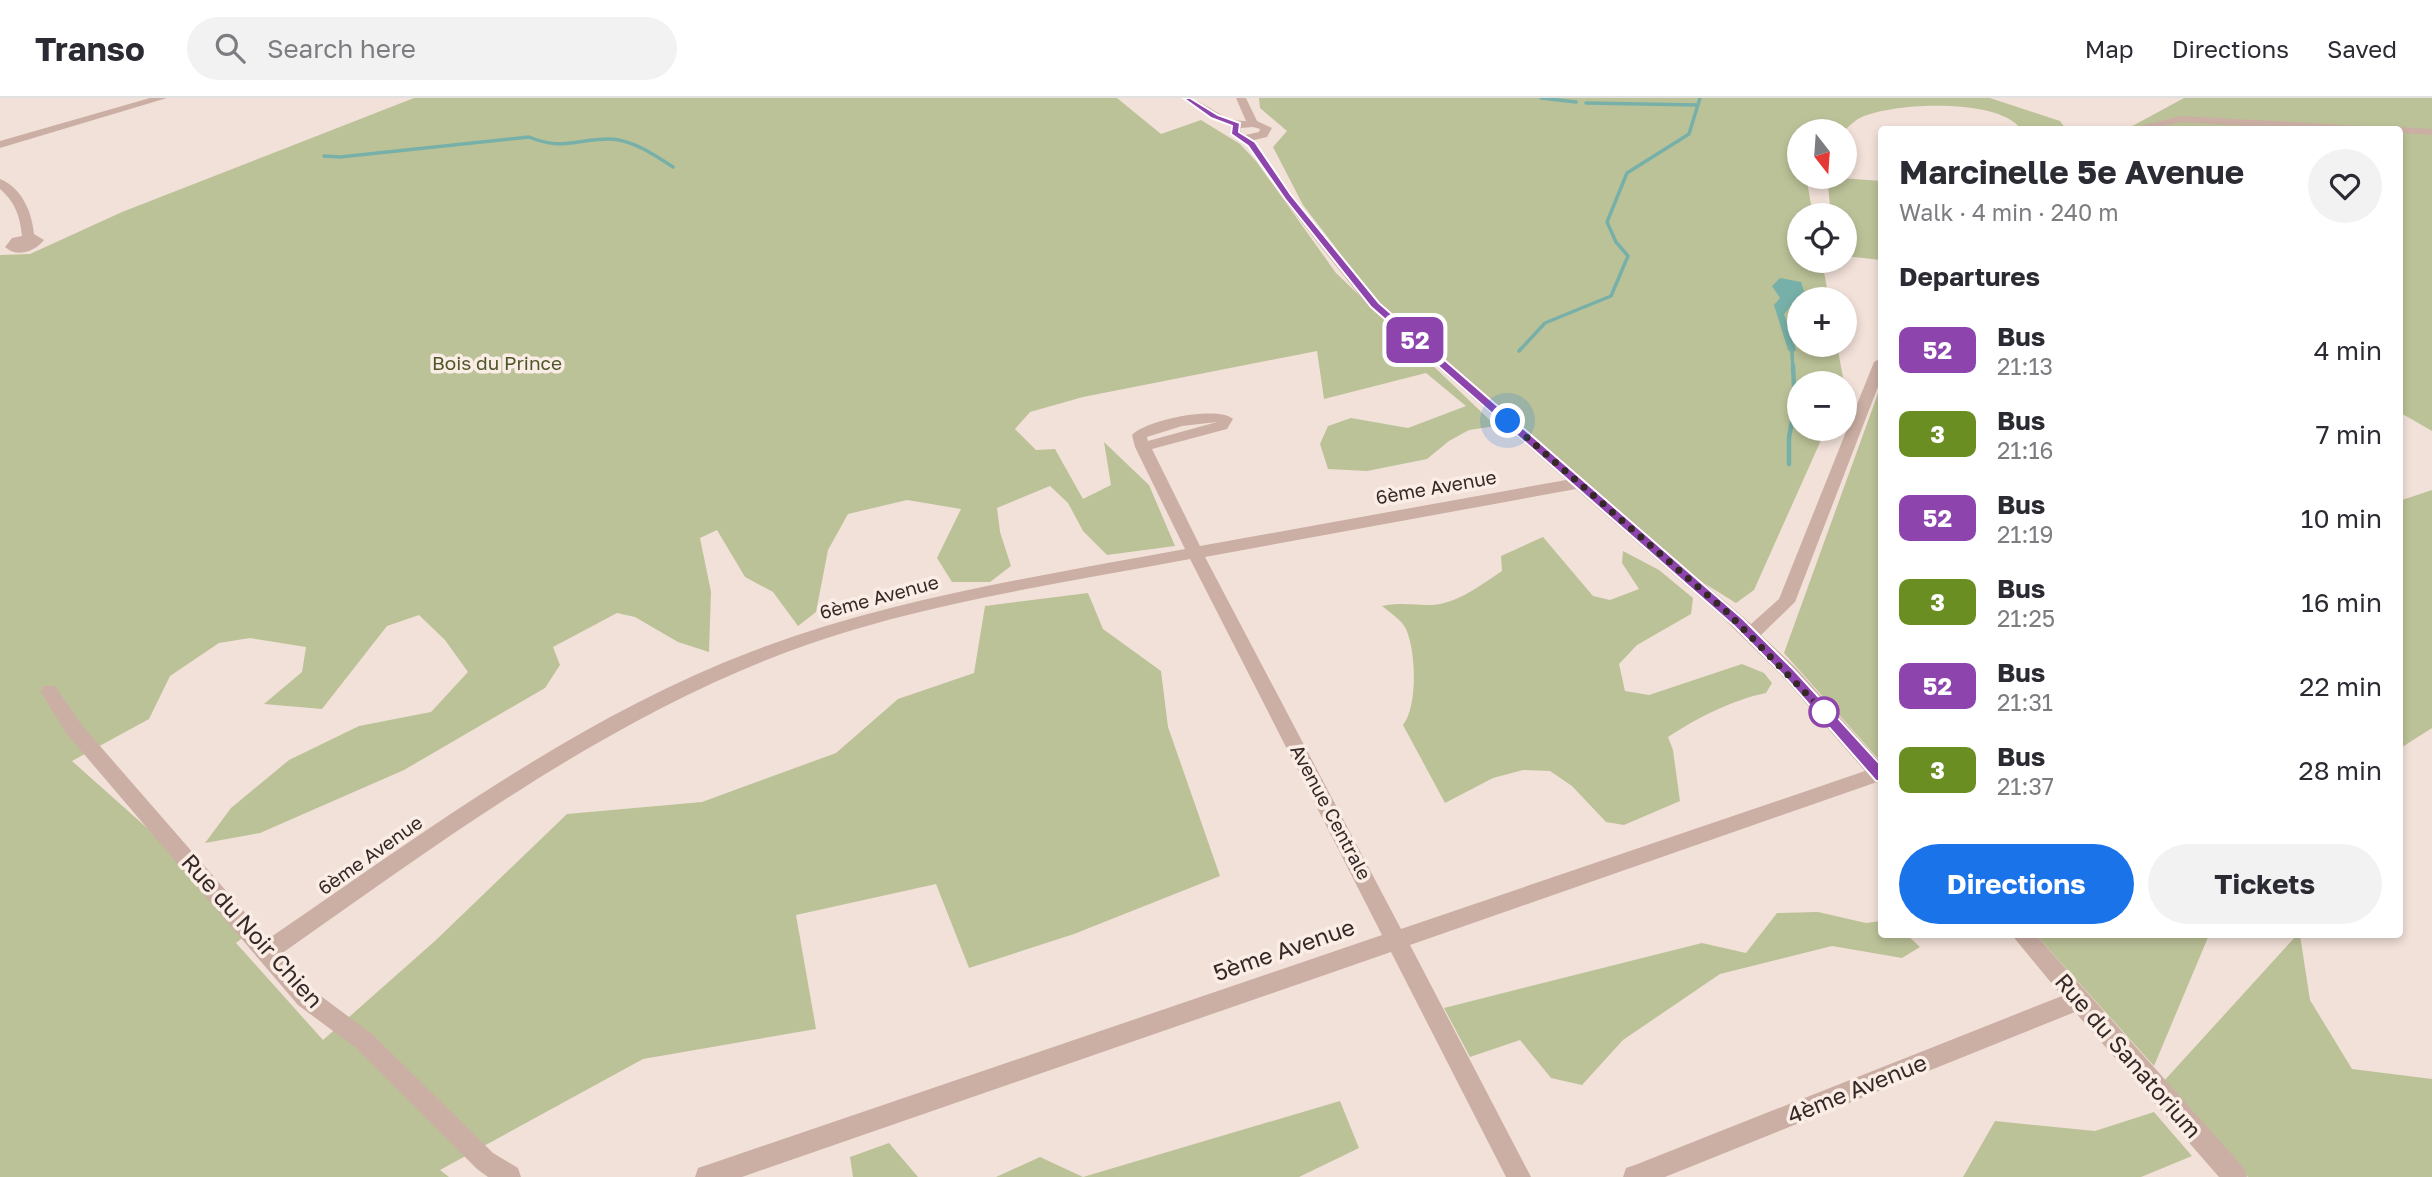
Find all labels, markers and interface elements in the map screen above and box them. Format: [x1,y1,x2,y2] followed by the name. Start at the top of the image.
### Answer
[187,17,677,80] search box
[35,29,145,68] text: Transo
[211,29,249,67] icon: search
[267,33,416,64] text: Search here
[2085,34,2134,63] text: Map
[2172,34,2289,63] text: Directions
[2327,34,2397,63] text: Saved
[1787,119,1857,189] north arrow
[1787,119,1857,441] map controls
[2308,149,2382,223] button: heart
[1899,152,2244,191] text: Marcinelle 5e Avenue
[1899,198,2119,226] text: Walk · 4 min · 240 m
[1787,203,1857,273] button: locate
[1899,261,2040,292] text: Departures
[1787,287,1857,357] button: +
[1384,317,1446,363] line badge: 52
[1997,321,2045,352] text: Bus
[1400,325,1430,354] text: 52
[1923,335,1952,364] text: 52
[2314,335,2382,366] text: 4 min
[432,351,562,374] park label: Bois du Prince
[1997,352,2053,380] text: 21:13
[1787,371,1857,441] button: −
[1490,403,1525,438] your location
[1997,405,2045,436] text: Bus
[1930,419,1945,448] text: 3
[2316,419,2382,450] text: 7 min
[1997,436,2053,464] text: 21:16
[1374,465,1498,508] street label: 6ème Avenue
[1997,489,2045,520] text: Bus
[1923,503,1952,532] text: 52
[2301,503,2382,534] text: 10 min
[1997,520,2053,548] text: 21:19
[817,570,941,623] street label: 6ème Avenue
[1997,573,2045,604] text: Bus
[1930,587,1945,616] text: 3
[2301,587,2382,618] text: 16 min
[1997,604,2055,632] text: 21:25
[1997,657,2045,688] text: Bus
[1923,671,1952,700] text: 52
[2299,671,2382,702] text: 22 min
[1997,688,2053,716] text: 21:31
[1809,697,1839,727] unlabelled marker
[1286,740,1377,883] street label: Avenue Centrale
[1997,741,2045,772] text: Bus
[1930,755,1945,784] text: 3
[2299,755,2382,786] text: 28 min
[1997,772,2054,800] text: 21:37
[313,810,426,899] street label: 6ème Avenue
[1899,844,2134,924] button: Directions
[2148,844,2382,924] button: Tickets
[176,848,329,1013] street label: Rue du Noir Chien
[1209,912,1358,986] street label: 5ème Avenue
[2050,967,2208,1143] street label: Rue du Sanatorium
[1783,1047,1930,1129] street label: 4ème Avenue

